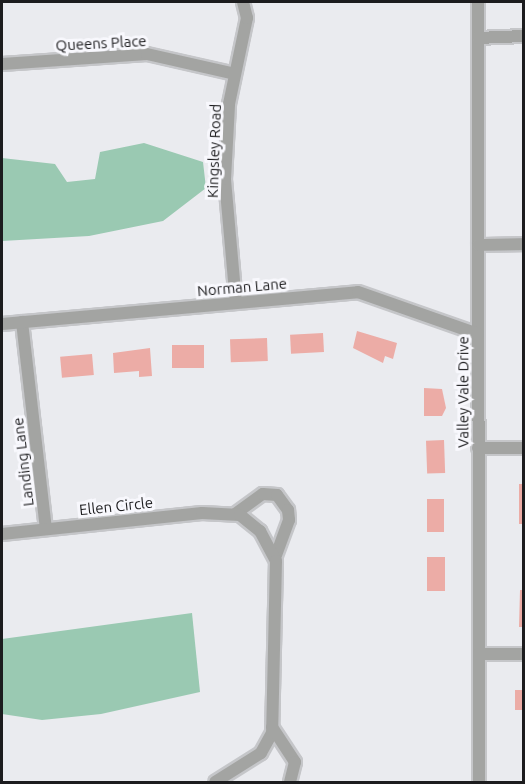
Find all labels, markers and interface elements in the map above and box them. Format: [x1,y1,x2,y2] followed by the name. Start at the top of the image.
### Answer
[55,32,147,54] street label: Queens Place
[203,104,225,198] street label: Kingsley Road
[196,274,288,300] street label: Norman Lane
[454,336,472,448] street label: Valley Vale Drive
[9,417,37,507] street label: Landing Lane
[78,493,154,519] street label: Ellen Circle

